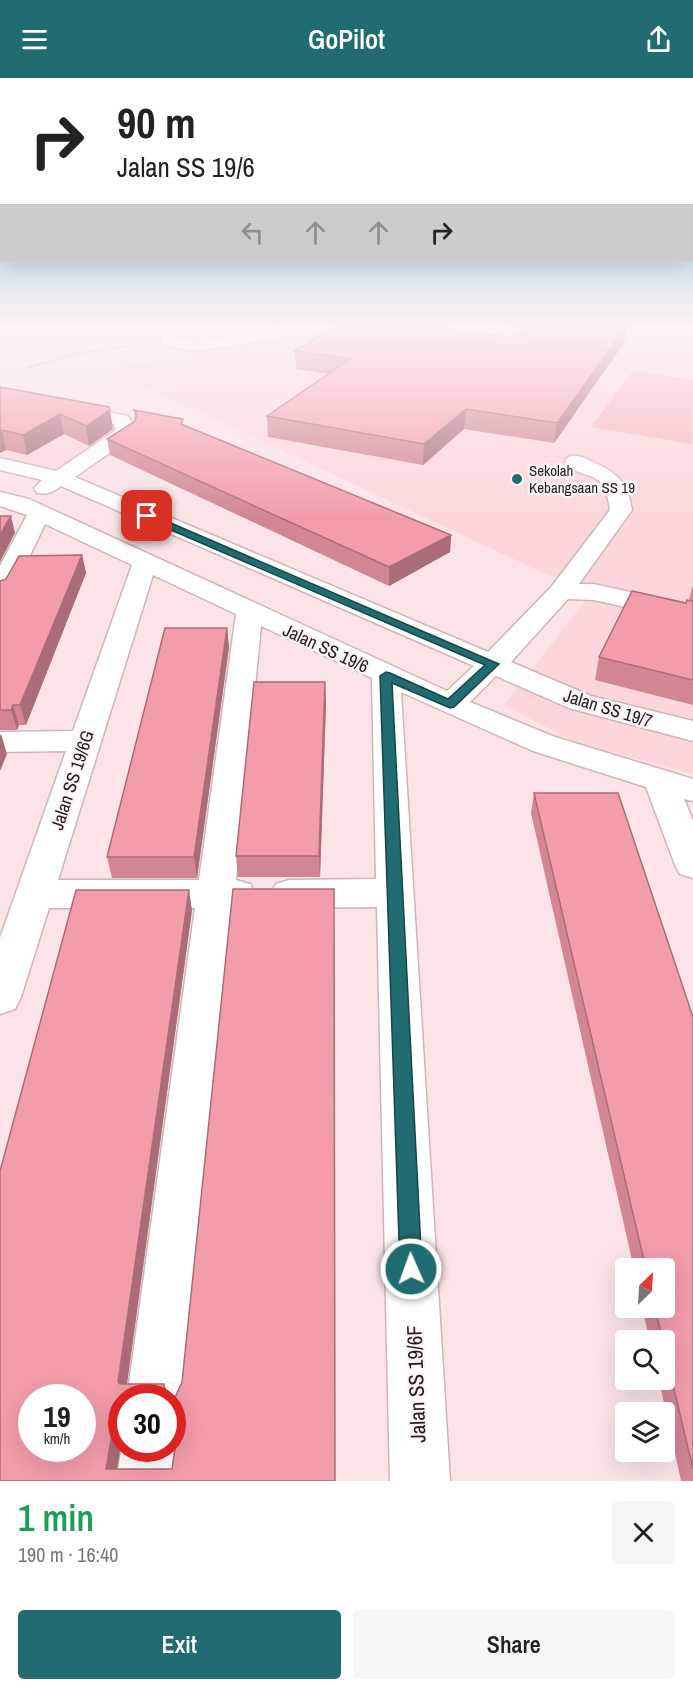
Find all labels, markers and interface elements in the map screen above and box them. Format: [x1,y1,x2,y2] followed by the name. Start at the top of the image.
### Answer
[308,21,385,57] text: GoPilot
[18,23,51,56] icon: menu
[642,23,675,56] icon: share
[117,95,196,151] text: 90 m
[18,102,96,180] icon: right
[117,149,255,185] text: Jalan SS 19/6
[236,216,269,249] icon: left
[299,216,332,249] icon: ahead
[362,216,395,249] icon: ahead
[425,216,458,249] icon: right
[529,460,635,498] place label: Sekolah Kebangsaan SS 19
[510,472,524,486] marker: Sekolah Kebangsaan SS 19
[121,490,172,541] pin
[130,499,163,532] icon: arrive
[279,617,373,679] street label: Jalan SS 19/6
[560,683,656,733] street label: Jalan SS 19/7
[44,727,100,833] street label: Jalan SS 19/6G
[379,1237,443,1301] position arrow
[615,1258,675,1318] north arrow
[615,1258,675,1462] map controls
[399,1325,433,1443] street label: Jalan SS 19/6F
[615,1330,675,1390] button: search
[108,1384,186,1462] speed limit sign: 30
[43,1396,71,1436] text: 19
[615,1402,675,1462] button: layers
[44,1428,70,1449] text: km/h
[18,1494,94,1542] text: 1 min
[612,1501,675,1564] button: close
[18,1541,118,1568] text: 190 m · 16:40
[18,1610,341,1679] button: Exit
[353,1610,675,1679] button: Share

